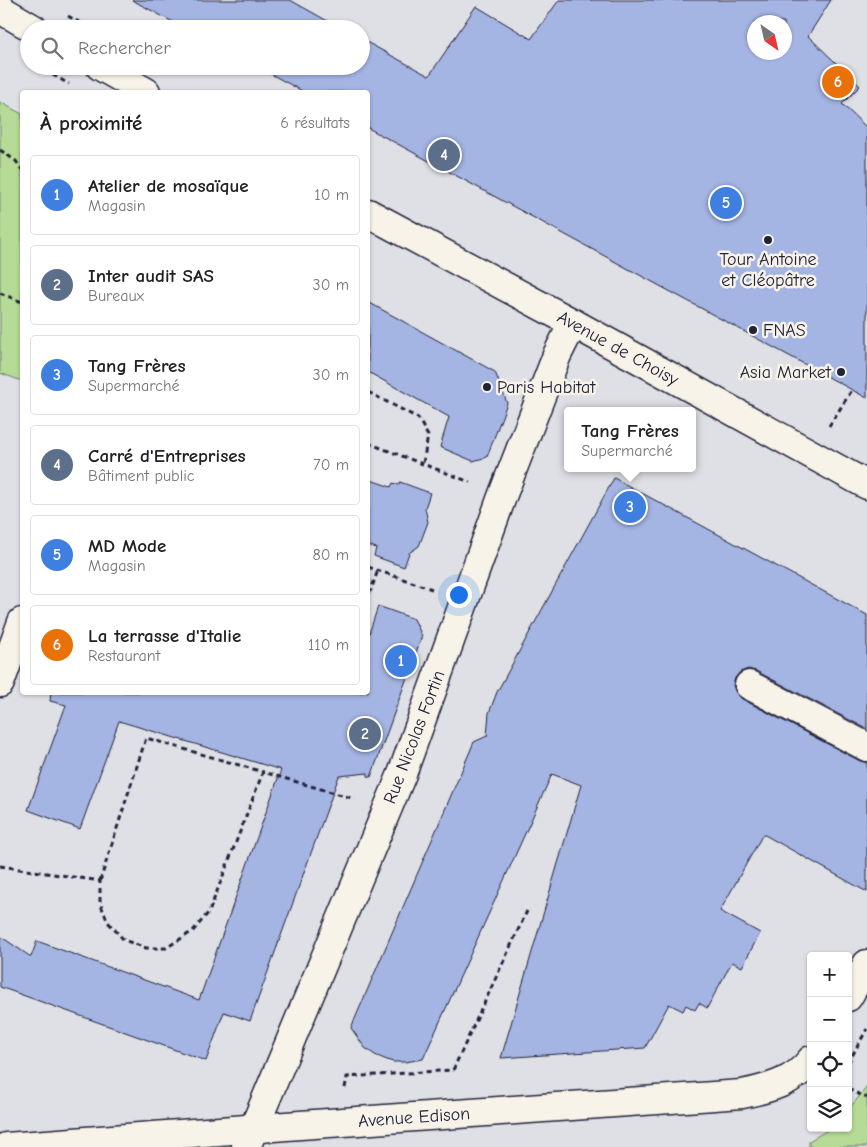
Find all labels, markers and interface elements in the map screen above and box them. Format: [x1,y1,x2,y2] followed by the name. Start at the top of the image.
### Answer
[747,15,792,60] north arrow
[20,20,370,75] search box
[38,34,66,62] icon: search
[78,37,171,59] text: Rechercher
[822,63,854,101] pin: 6
[40,111,142,135] text: À proximité
[280,114,350,132] text: 6 résultats
[428,136,460,174] pin: 4
[88,175,249,197] text: Atelier de mosaïque
[710,184,742,222] pin: 5
[54,186,60,204] text: 1
[314,186,349,204] text: 10 m
[88,197,146,215] text: Magasin
[762,234,774,246] marker: Tour Antoine et Cléopâtre
[719,249,817,291] place label: Tour Antoine et Cléopâtre
[88,265,214,287] text: Inter audit SAS
[53,276,61,294] text: 2
[313,276,349,294] text: 30 m
[88,287,144,305] text: Bureaux
[554,306,683,391] street label: Avenue de Choisy
[763,320,806,341] place label: FNAS
[747,324,759,336] marker: FNAS
[88,355,186,377] text: Tang Frères
[740,362,832,383] place label: Asia Market
[53,366,61,384] text: 3
[313,366,349,384] text: 30 m
[835,366,847,378] marker: Asia Market
[88,377,180,395] text: Supermarché
[497,377,596,398] place label: Paris Habitat
[481,381,493,393] marker: Paris Habitat
[564,407,696,472] popup
[581,420,679,442] text: Tang Frères
[581,442,673,460] text: Supermarché
[88,445,246,467] text: Carré d'Entreprises
[53,456,61,474] text: 4
[313,456,349,474] text: 70 m
[88,467,194,485] text: Bâtiment public
[614,488,646,526] pin: 3
[88,535,166,557] text: MD Mode
[53,546,61,564] text: 5
[312,546,349,564] text: 80 m
[88,557,146,575] text: Magasin
[446,582,472,608] your location
[88,625,241,647] text: La terrasse d'Italie
[53,636,61,654] text: 6
[308,636,349,654] text: 110 m
[385,642,417,680] pin: 1
[88,647,160,665] text: Restaurant
[379,668,450,807] street label: Rue Nicolas Fortin
[349,715,381,753] pin: 2
[807,952,852,1132] map controls
[807,952,852,997] button: +
[807,997,852,1042] button: −
[807,1042,852,1087] button: locate
[807,1087,852,1132] button: layers
[357,1103,471,1132] street label: Avenue Edison

